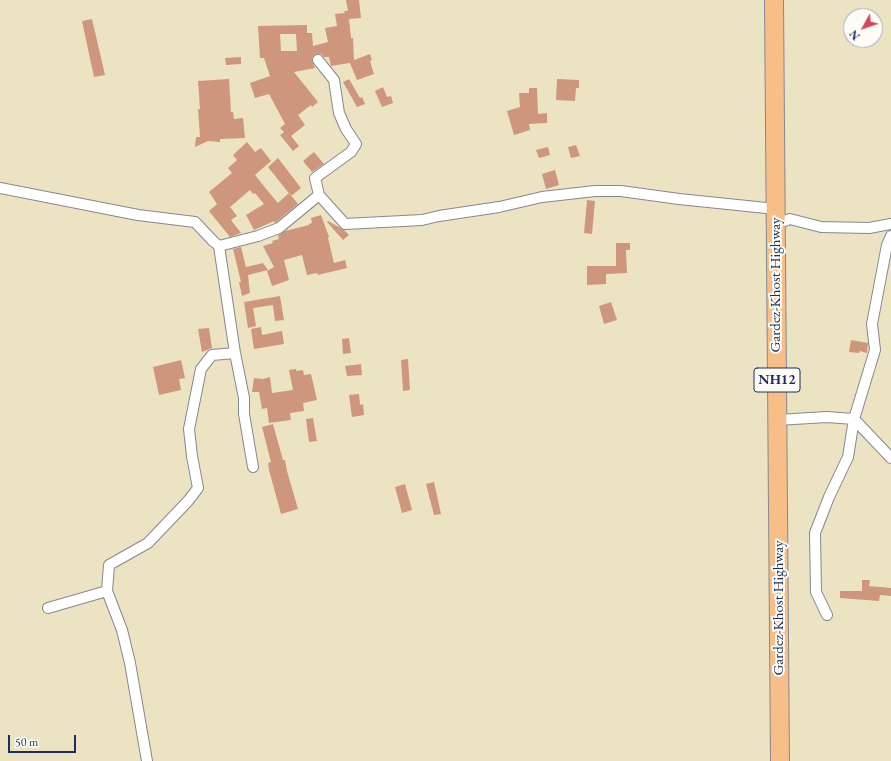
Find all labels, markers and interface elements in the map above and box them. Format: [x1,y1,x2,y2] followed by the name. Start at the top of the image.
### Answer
[843,8,883,48] north arrow
[846,27,863,43] text: N
[767,217,785,353] street label: Gardez-Khost Highway
[754,368,800,392] road number: NH12
[770,540,788,676] street label: Gardez-Khost Highway
[10,727,78,753] scale bar
[15,734,38,750] text: 50 m

